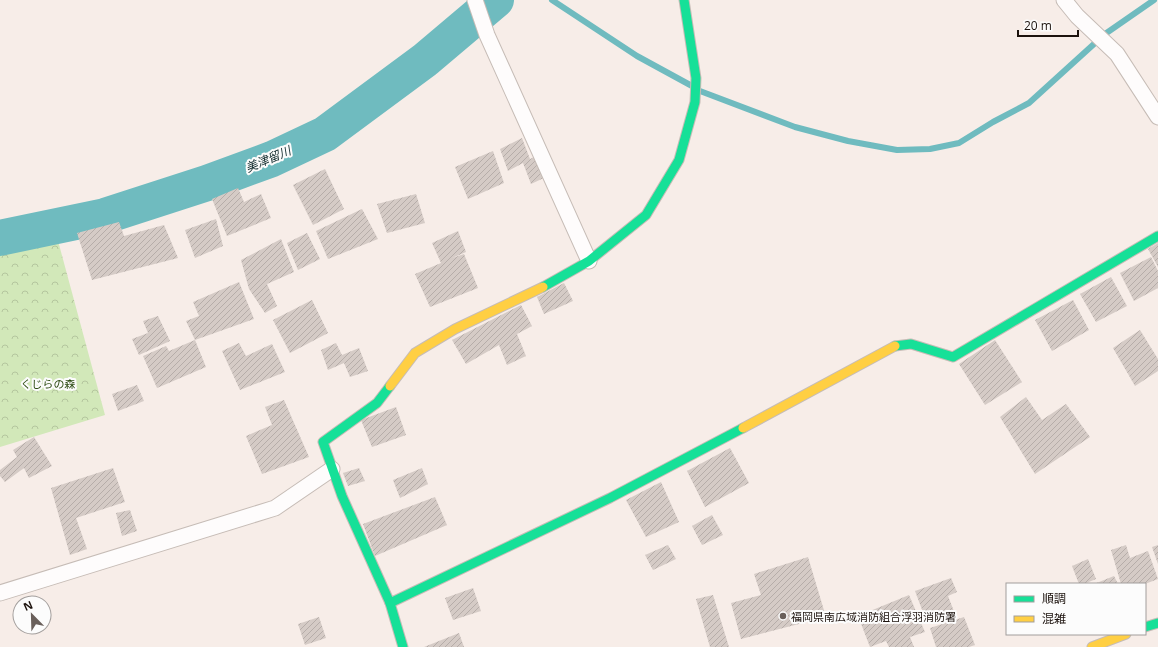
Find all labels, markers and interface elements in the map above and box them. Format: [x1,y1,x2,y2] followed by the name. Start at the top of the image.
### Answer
[1018,12,1078,38] scale bar
[1024,17,1052,34] text: 20 m
[243,141,295,176] water label: 美津留川
[21,376,76,391] park label: くじらの森
[1006,583,1146,635] legend
[1042,590,1066,607] text: 順調
[12,595,52,635] north arrow
[21,597,35,614] text: N
[791,609,956,624] place label: 福岡県南広域消防組合浮羽消防署
[1042,610,1066,627] text: 混雑
[778,611,788,621] marker: 福岡県南広域消防組合浮羽消防署

